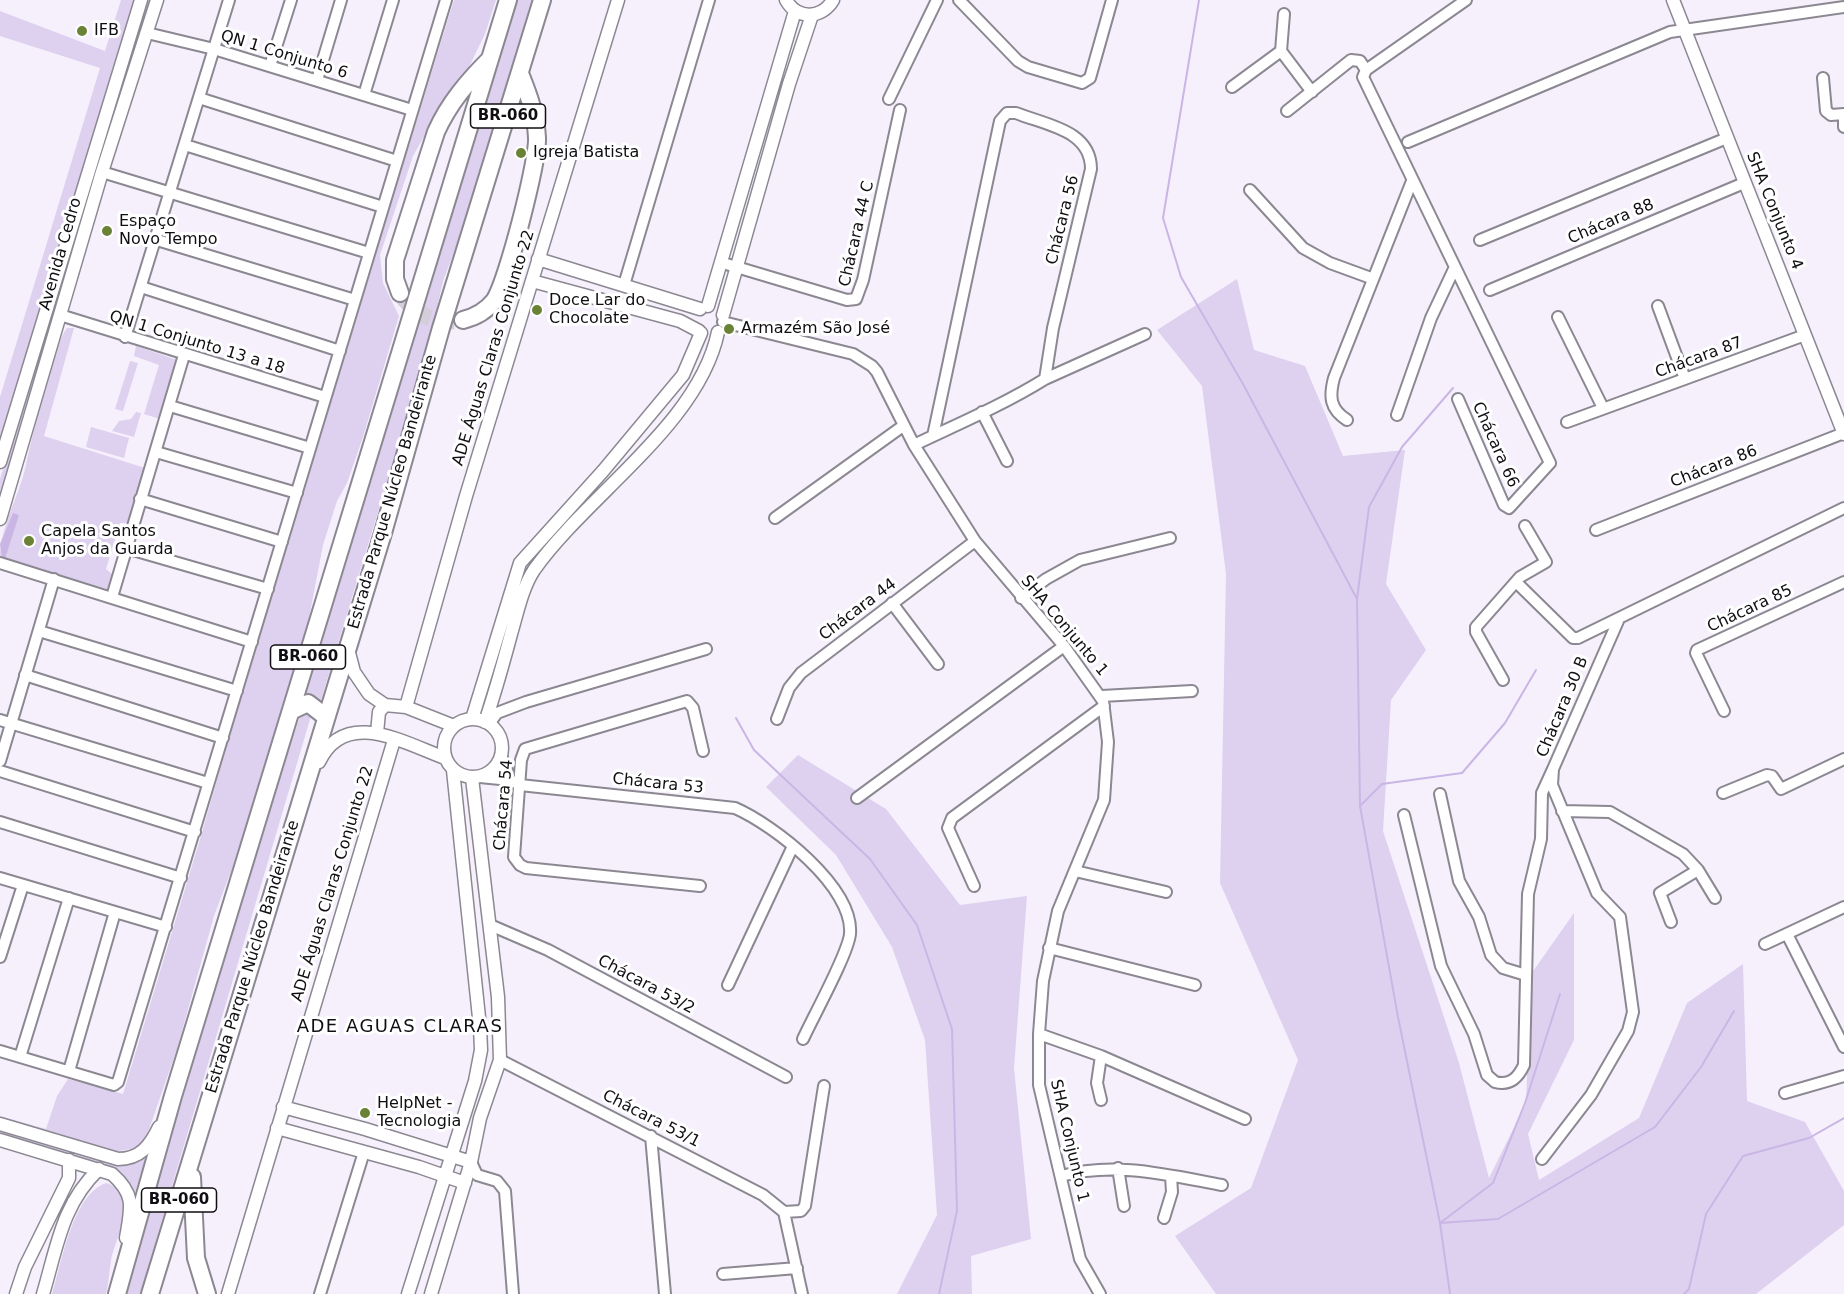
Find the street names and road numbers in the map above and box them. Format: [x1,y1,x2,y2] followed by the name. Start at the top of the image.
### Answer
[218,27,350,83] street label: QN 1 Conjunto 6
[470,104,546,128] road number: BR-060
[1742,149,1806,273] street label: SHA Conjunto 4
[1043,173,1083,267] street label: Chácara 56
[836,179,878,289] street label: Chácara 44 C
[1565,195,1657,249] street label: Chácara 88
[36,196,86,312] street label: Avenida Cedro
[449,228,539,468] street label: ADE Águas Claras Conjunto 22
[107,307,287,379] street label: QN 1 Conjunto 13 a 18
[1653,333,1745,383] street label: Chácara 87
[345,353,441,631] street label: Estrada Parque Núcleo Bandeirante
[1468,399,1522,491] street label: Chácara 66
[1668,442,1760,492] street label: Chácara 86
[1016,572,1112,680] street label: SHA Conjunto 1
[816,575,900,645] street label: Chácara 44
[1704,581,1796,637] street label: Chácara 85
[270,645,346,669] road number: BR-060
[1533,654,1593,760] street label: Chácara 30 B
[490,759,518,851] street label: Chácara 54
[288,764,378,1004] street label: ADE Águas Claras Conjunto 22
[611,770,705,798] street label: Chácara 53
[202,818,304,1096] street label: Estrada Parque Núcleo Bandeirante
[594,951,698,1019] street label: Chácara 53/2
[1046,1078,1092,1204] street label: SHA Conjunto 1
[599,1086,703,1152] street label: Chácara 53/1
[142,1188,216,1212] road number: BR-060

